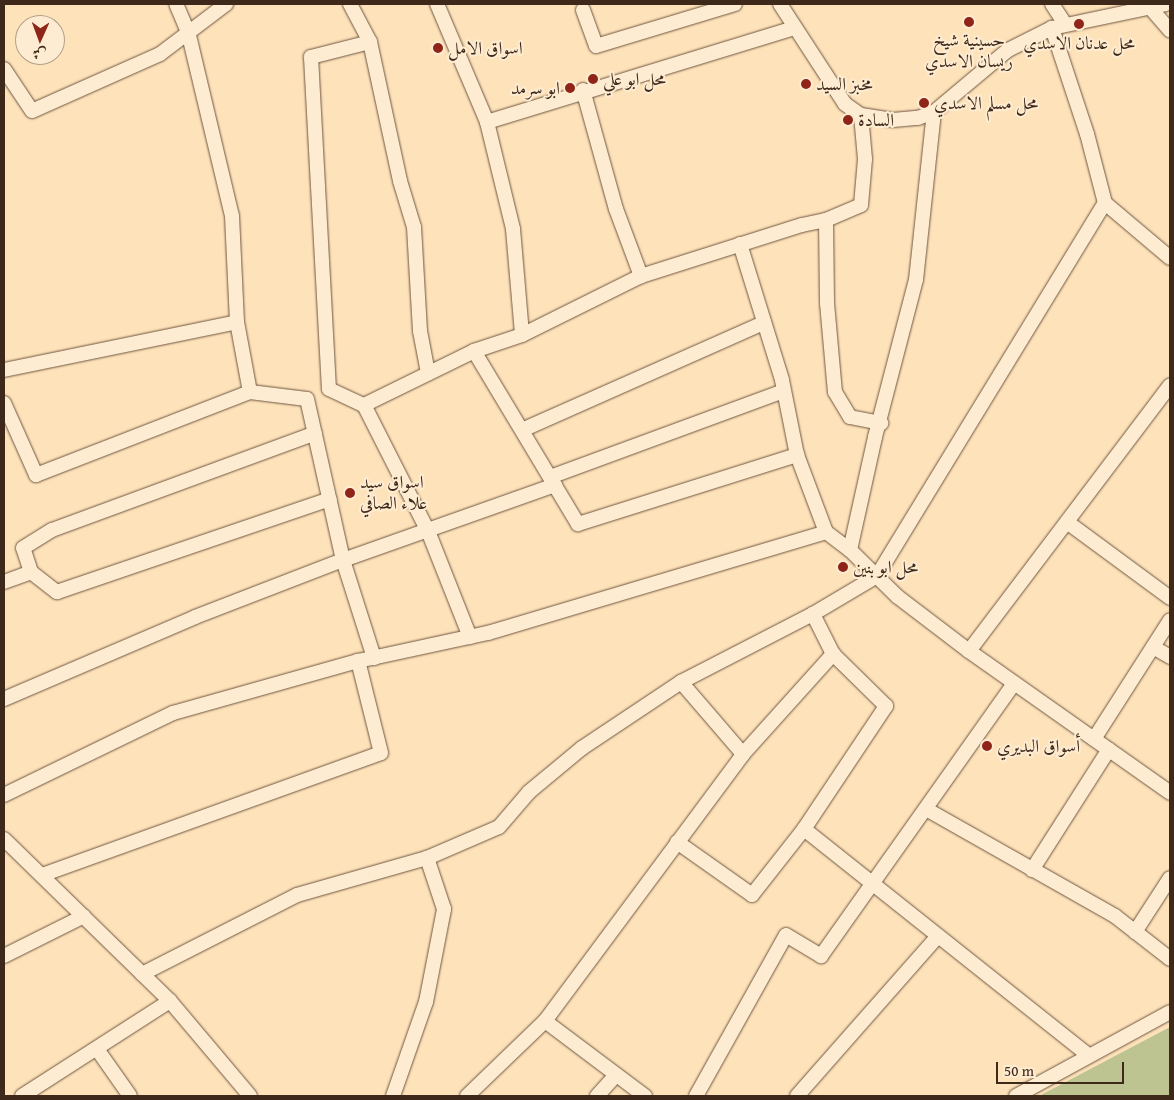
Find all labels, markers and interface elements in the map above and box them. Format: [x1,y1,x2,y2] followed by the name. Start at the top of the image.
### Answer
[15,15,65,65] north arrow
[963,16,975,28] marker: حسينية شيخ ريسان الاسدي
[1073,18,1085,30] marker: محل عدنان الاسدي
[925,30,1013,72] place label: حسينية شيخ ريسان الاسدي
[1023,32,1135,54] place label: محل عدنان الاسدي
[448,37,523,59] place label: اسواق الامل
[432,42,444,54] marker: اسواق الامل
[32,44,47,64] text: ش
[603,68,666,90] place label: محل ابو علي
[587,73,599,85] marker: محل ابو علي
[816,73,873,95] place label: مخبز السيد
[511,77,560,99] place label: ابو سرمد
[800,78,812,90] marker: مخبز السيد
[564,82,576,94] marker: ابو سرمد
[934,92,1038,114] place label: محل مسلم الاسدي
[918,97,930,109] marker: محل مسلم الاسدي
[858,109,894,131] place label: السادة
[842,114,854,126] marker: السادة
[360,472,427,514] place label: اسواق سيد علاء الصافي
[344,487,356,499] marker: اسواق سيد علاء الصافي
[853,556,918,578] place label: محل ابو بنين
[837,561,849,573] marker: محل ابو بنين
[997,735,1080,757] place label: أسواق البديري
[981,740,993,752] marker: أسواق البديري
[999,1052,1126,1084] scale bar
[1004,1060,1034,1081] text: 50 m

